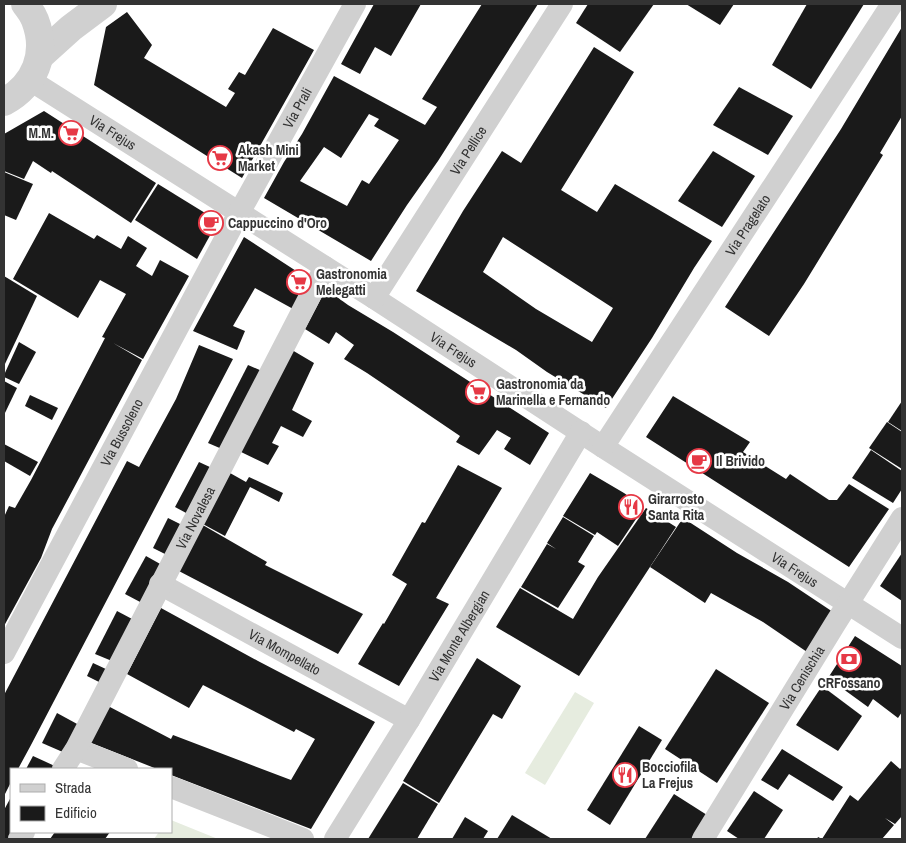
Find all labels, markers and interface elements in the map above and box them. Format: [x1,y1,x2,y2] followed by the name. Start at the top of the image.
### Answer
[279,84,316,131] street label: Via Prali
[86,111,140,154] street label: Via Frejus
[58,120,84,146] supermarket icon: M.M.
[446,123,491,178] street label: Via Pellice
[28,124,54,142] place label: M.M.
[238,141,299,175] place label: Akash Mini Market
[207,145,233,171] supermarket icon: Akash Mini Market
[721,191,774,259] street label: Via Pragelato
[198,210,224,236] cafe icon: Cappuccino d'Oro
[228,214,327,232] place label: Cappuccino d'Oro
[316,265,387,299] place label: Gastronomia Melegatti
[286,269,312,295] supermarket icon: Gastronomia Melegatti
[427,328,480,372] street label: Via Frejus
[496,375,610,409] place label: Gastronomia da Marinella e Fernando
[465,379,491,405] supermarket icon: Gastronomia da Marinella e Fernando
[96,396,147,469] street label: Via Bussoleno
[686,448,712,474] cafe icon: Il Brivido
[716,452,765,470] place label: Il Brivido
[172,483,219,552] street label: Via Novalesa
[648,490,705,524] place label: Girarrosto Santa Rita
[618,494,644,520] restaurant icon: Girarrosto Santa Rita
[768,548,822,591] street label: Via Frejus
[425,587,494,685] street label: Via Monte Albergian
[245,625,324,679] street label: Via Mompellato
[775,642,829,713] street label: Via Cenischia
[836,646,862,672] bank icon: CRFossano
[817,674,881,692] place label: CRFossano
[642,758,697,792] place label: Bocciofila La Frejus
[612,762,638,788] restaurant icon: Bocciofila La Frejus
[10,768,172,833] legend
[55,777,91,798] text: Strada
[55,802,97,823] text: Edificio

